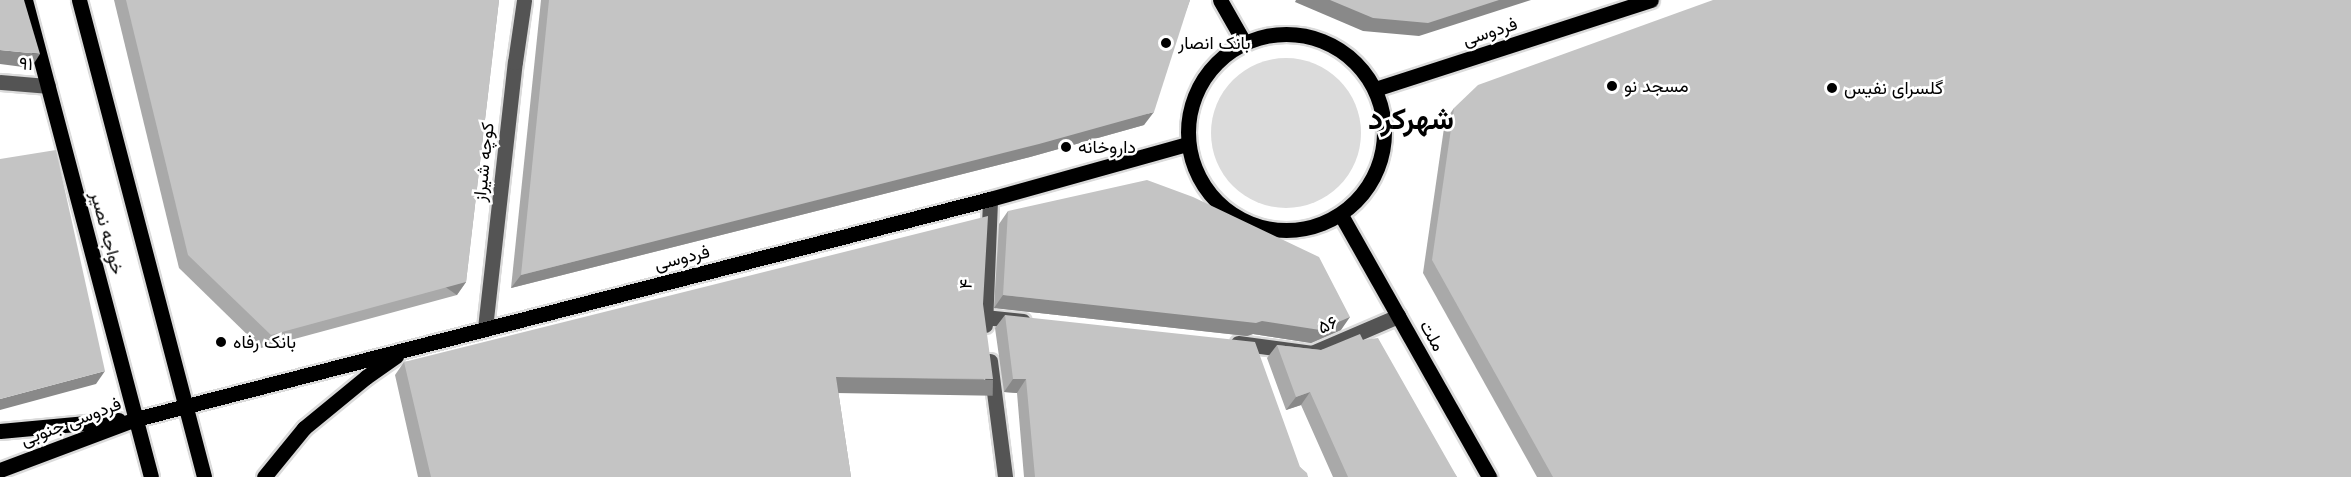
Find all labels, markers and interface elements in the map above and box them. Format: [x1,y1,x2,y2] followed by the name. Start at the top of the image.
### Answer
[1460,13,1520,51] street label: فردوسی
[1178,32,1251,54] place label: بانک انصار
[1159,36,1173,50] marker: بانک انصار
[18,53,34,75] street label: ۹۱
[1624,75,1689,97] place label: مسجد نو
[1844,77,1943,99] place label: گلسرای نفیس
[1605,79,1619,93] marker: مسجد نو
[1825,81,1839,95] marker: گلسرای نفیس
[1368,101,1454,137] district label: شهرکرد
[469,121,499,203] street label: کوچه شیراز
[1078,136,1136,158] place label: داروخانه
[1059,140,1073,154] marker: داروخانه
[86,189,128,277] street label: خواجه نصیر
[652,241,712,275] street label: فردوسی
[955,278,977,290] street label: ۴
[1315,311,1341,339] street label: ۵۶
[1415,317,1449,355] street label: ملت
[233,331,296,353] place label: بانک رفاه
[214,335,228,349] marker: بانک رفاه
[18,393,124,451] street label: فردوسی جنوبی

